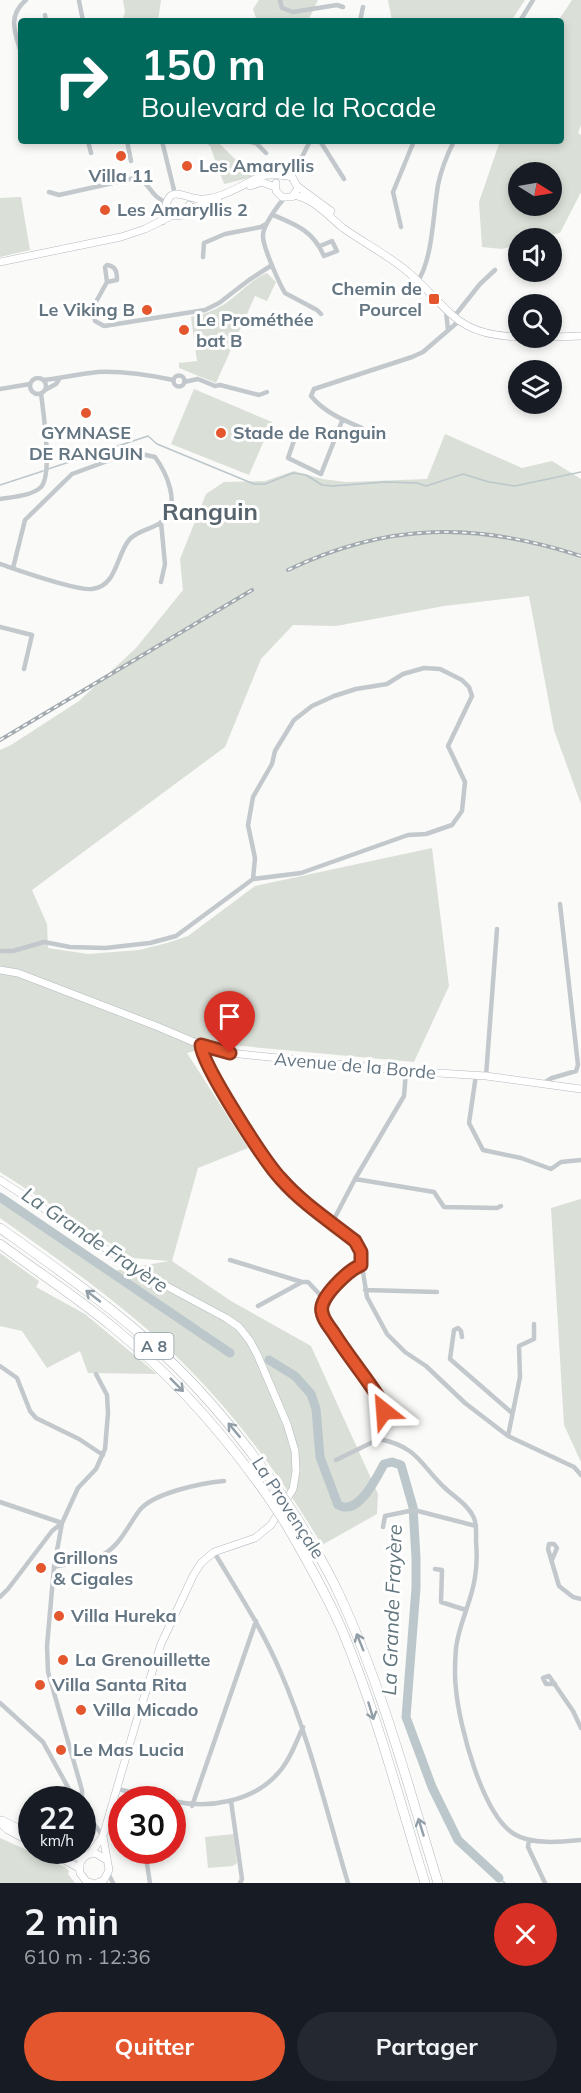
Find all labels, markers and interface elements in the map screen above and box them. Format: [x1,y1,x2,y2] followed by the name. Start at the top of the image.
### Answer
[141,38,266,91] text: 150 m
[42,42,120,120] icon: right
[141,90,436,124] text: Boulevard de la Rocade
[114,149,128,163] marker: Villa 11
[199,154,314,177] place label: Les Amaryllis
[180,159,194,173] marker: Les Amaryllis
[508,162,562,216] north arrow
[508,162,562,414] map controls
[88,164,153,187] place label: Villa 11
[117,198,248,221] place label: Les Amaryllis 2
[98,203,112,217] marker: Les Amaryllis 2
[508,228,562,282] button: sound
[331,277,422,321] place label: Chemin de Pourcel
[427,292,441,306] marker: Chemin de Pourcel
[508,294,562,348] button: search
[39,298,135,321] place label: Le Viking B
[140,303,154,317] marker: Le Viking B
[196,308,314,352] place label: Le Prométhée bat B
[177,323,191,337] marker: Le Prométhée bat B
[508,360,562,414] button: layers
[79,406,93,420] marker: GYMNASE DE RANGUIN
[29,421,143,465] place label: GYMNASE DE RANGUIN
[233,421,386,444] place label: Stade de Ranguin
[214,426,228,440] marker: Stade de Ranguin
[162,496,258,526] district label: Ranguin
[204,991,255,1053] pin
[213,1000,246,1033] icon: arrive
[273,1047,437,1084] street label: Avenue de la Borde
[17,1181,173,1298] water label: La Grande Frayère
[85,1289,101,1302] one-way arrow
[134,1333,174,1359] road number: A 8
[169,1378,184,1393] one-way arrow
[352,1379,416,1443] position arrow
[227,1422,240,1438] one-way arrow
[247,1452,330,1563] street label: La Provençale
[376,1524,407,1696] water label: La Grande Frayère
[53,1546,133,1590] place label: Grillons & Cigales
[34,1561,48,1575] marker: Grillons & Cigales
[70,1604,177,1627] place label: Villa Hureka
[52,1609,66,1623] marker: Villa Hureka
[354,1633,365,1652] one-way arrow
[75,1648,210,1671] place label: La Grenouillette
[56,1653,70,1667] marker: La Grenouillette
[51,1673,187,1696] place label: Villa Santa Rita
[33,1678,47,1692] marker: Villa Santa Rita
[92,1698,199,1721] place label: Villa Micado
[366,1701,377,1720] one-way arrow
[74,1703,88,1717] marker: Villa Micado
[73,1738,184,1761] place label: Le Mas Lucia
[54,1743,68,1757] marker: Le Mas Lucia
[108,1786,186,1864] speed limit sign: 30
[39,1799,75,1837] text: 22
[414,1818,425,1837] one-way arrow
[40,1831,74,1850] text: km/h
[24,1899,119,1944] text: 2 min
[494,1903,557,1966] button: close
[24,1944,150,1969] text: 610 m · 12:36
[24,2012,285,2081] button: Quitter
[297,2012,557,2081] button: Partager

